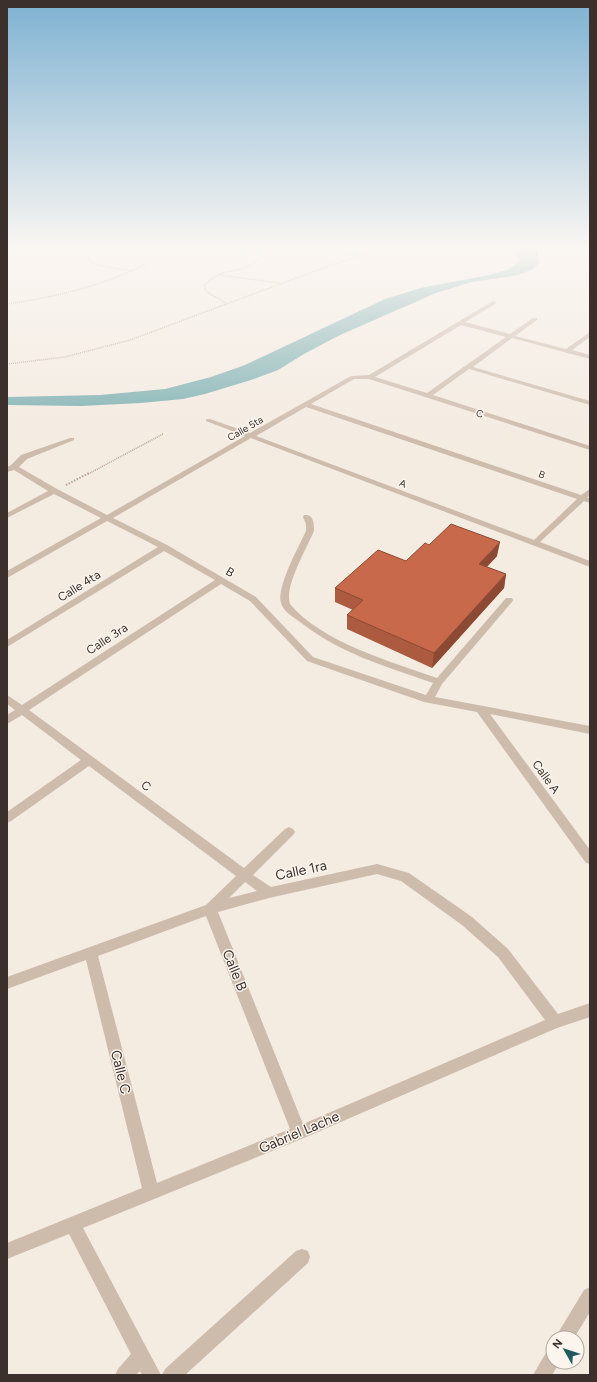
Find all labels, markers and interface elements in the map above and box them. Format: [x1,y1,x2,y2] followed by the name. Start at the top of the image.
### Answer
[474,406,485,421] street label: C
[225,413,265,444] street label: Calle 5ta
[537,467,547,482] street label: B
[397,476,409,491] street label: A
[223,564,237,580] street label: B
[55,567,103,605] street label: Calle 4ta
[84,621,130,657] street label: Calle 3ra
[529,758,563,796] street label: Calle A
[138,778,154,794] street label: C
[274,857,328,884] street label: Calle 1ra
[219,947,250,993] street label: Calle B
[107,1048,134,1096] street label: Calle C
[256,1108,342,1157] street label: Gabriel Lache
[545,1330,585,1370] north arrow
[550,1337,565,1351] text: N

